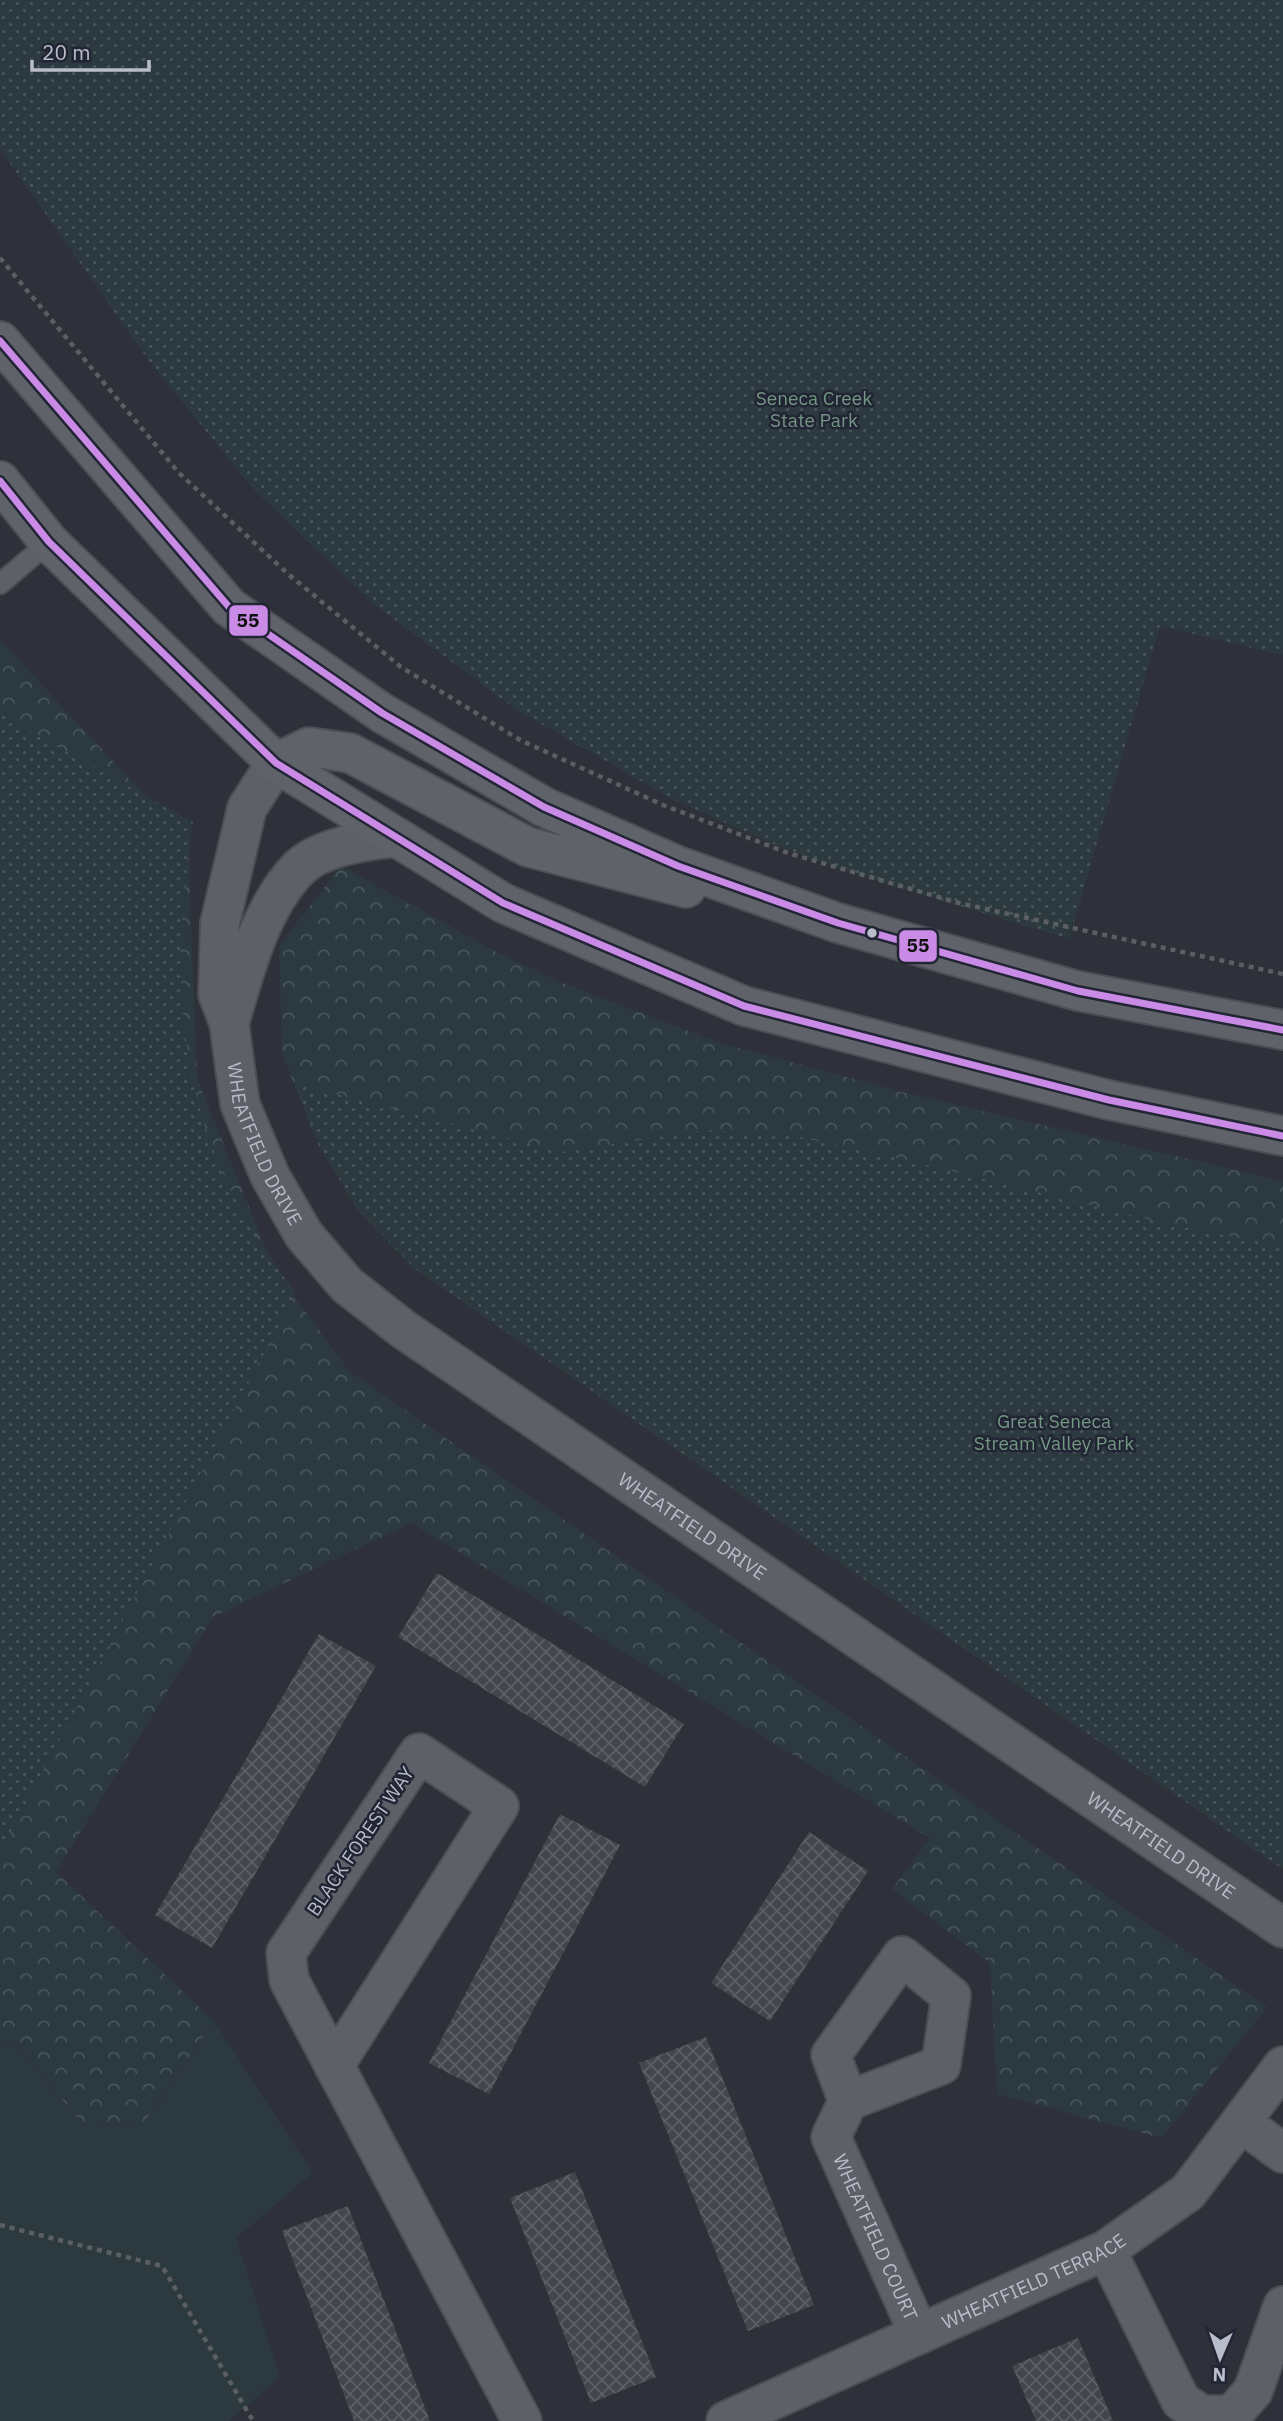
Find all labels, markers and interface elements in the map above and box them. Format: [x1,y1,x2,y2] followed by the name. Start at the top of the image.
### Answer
[32,28,149,72] scale bar
[42,38,91,66] text: 20 m
[756,386,872,432] park label: Seneca Creek State Park
[228,604,269,637] line badge: 55
[237,608,259,632] text: 55
[865,926,879,940] unlabelled marker
[898,929,938,963] line badge: 55
[907,933,929,957] text: 55
[222,1061,308,1229] street label: WHEATFIELD DRIVE
[974,1409,1134,1455] park label: Great Seneca Stream Valley Park
[614,1467,771,1585] street label: WHEATFIELD DRIVE
[301,1761,419,1920] street label: BLACK FOREST WAY
[1082,1786,1240,1904] street label: WHEATFIELD DRIVE
[828,2150,923,2324] street label: WHEATFIELD COURT
[938,2228,1131,2334] street label: WHEATFIELD TERRACE
[1185,2323,1255,2393] north arrow
[1212,2363,1227,2387] text: N

